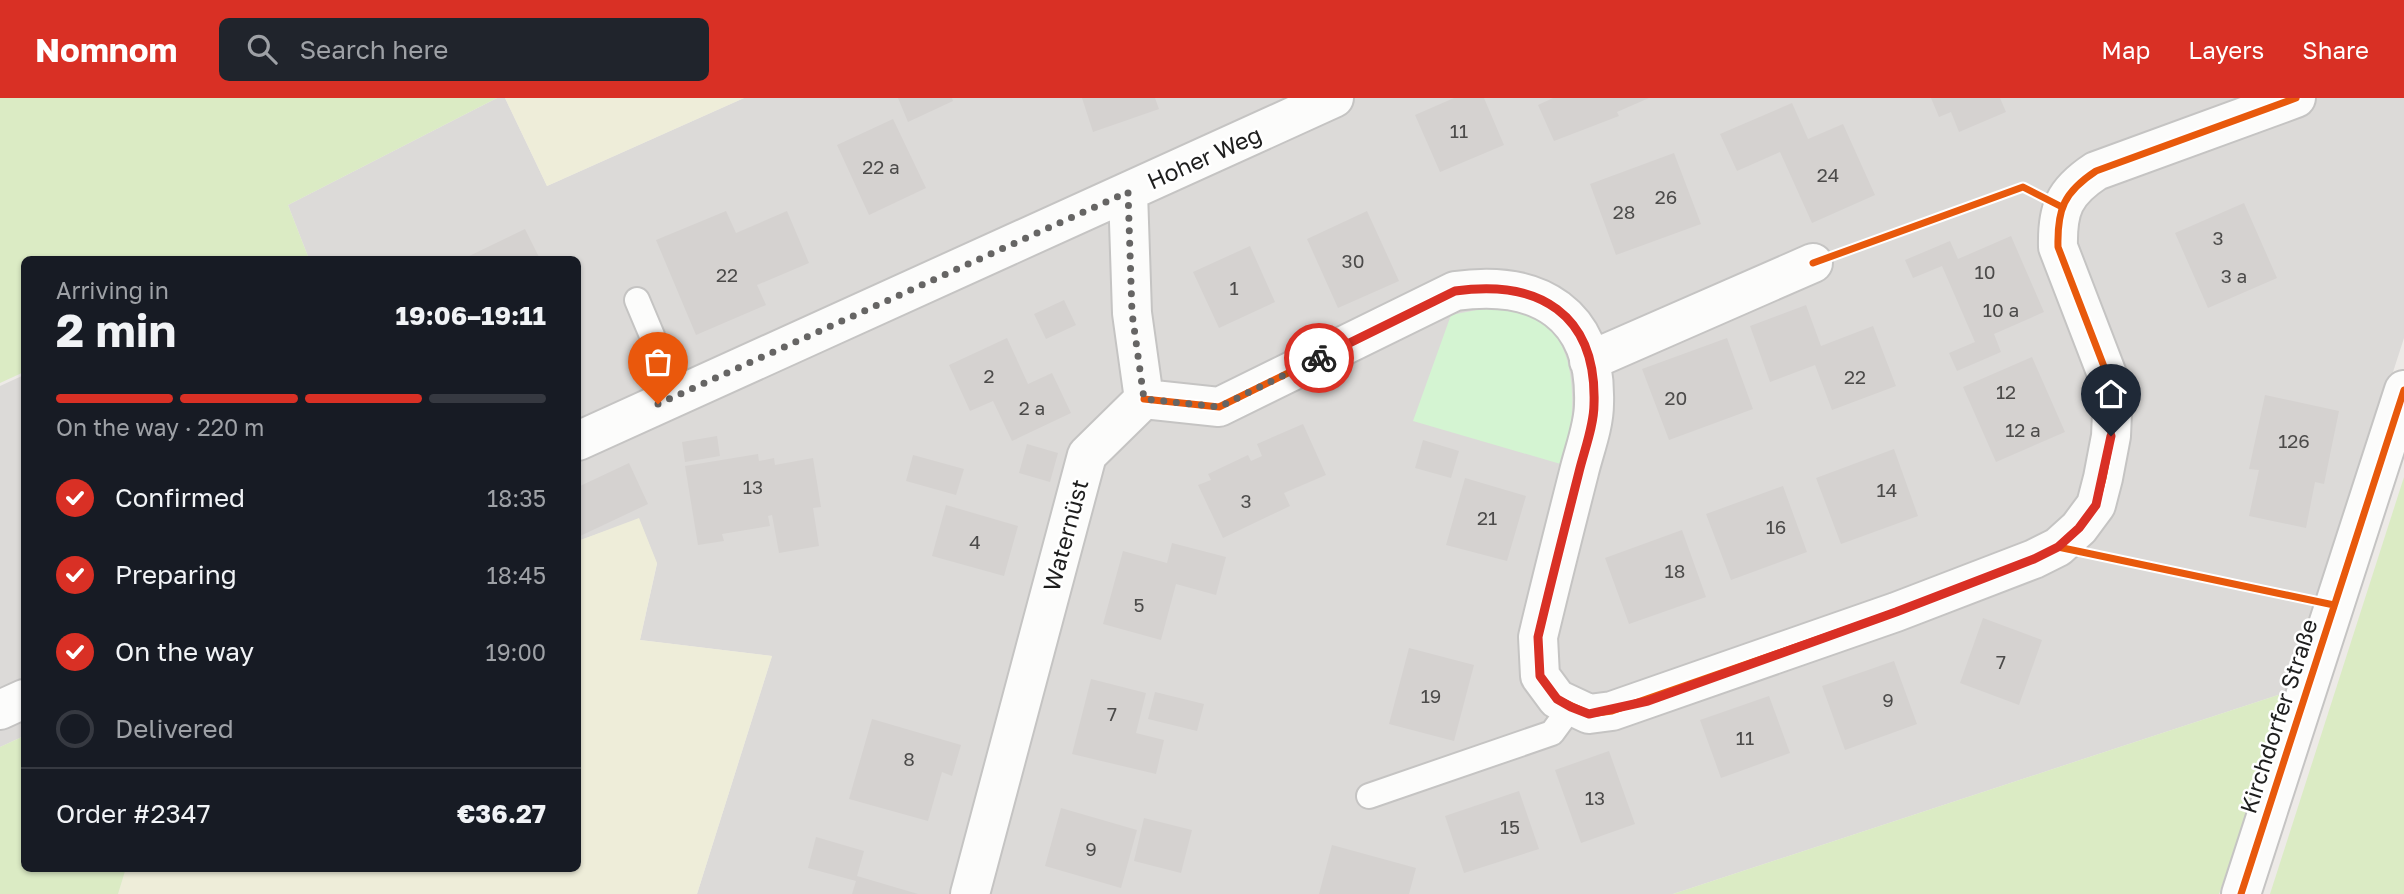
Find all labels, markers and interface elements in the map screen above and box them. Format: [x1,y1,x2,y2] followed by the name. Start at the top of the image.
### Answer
[219,18,709,81] search box
[35,30,177,69] text: Nomnom
[243,30,281,68] icon: search
[299,34,448,65] text: Search here
[2101,35,2150,64] text: Map
[2188,35,2264,64] text: Layers
[2302,35,2369,64] text: Share
[1143,119,1265,195] street label: Hoher Weg
[1450,119,1468,142] house number: 11
[862,155,900,178] house number: 22 a
[1817,163,1839,186] house number: 24
[1655,185,1677,208] house number: 26
[1613,200,1635,223] house number: 28
[2212,226,2224,249] house number: 3
[1342,249,1364,272] house number: 30
[1975,260,1996,283] house number: 10
[716,263,738,286] house number: 22
[2221,264,2247,287] house number: 3 a
[56,276,169,304] text: Arriving in
[1229,276,1239,299] house number: 1
[1983,298,2019,321] house number: 10 a
[396,300,546,331] text: 19:06–19:11
[56,302,176,357] text: 2 min
[1284,323,1354,393] courier
[628,332,688,404] pin
[1300,339,1338,377] icon: bike
[639,343,677,381] icon: bag
[983,364,995,387] house number: 2
[2081,364,2141,436] pin
[1844,365,1866,388] house number: 22
[2092,375,2130,413] icon: home
[1996,380,2016,403] house number: 12
[1665,386,1687,409] house number: 20
[1019,396,1045,419] house number: 2 a
[56,413,264,441] text: On the way · 220 m
[2005,418,2041,441] house number: 12 a
[2278,429,2310,452] house number: 126
[743,475,763,498] house number: 13
[1037,476,1093,594] street label: Waternüst
[1877,478,1897,501] house number: 14
[56,479,94,517] icon: check
[115,482,245,513] text: Confirmed
[487,484,546,512] text: 18:35
[1240,489,1252,512] house number: 3
[1477,506,1497,529] house number: 21
[1766,515,1786,538] house number: 16
[969,530,981,553] house number: 4
[56,556,94,594] icon: check
[115,559,237,590] text: Preparing
[1665,559,1685,582] house number: 18
[487,561,546,589] text: 18:45
[1133,593,1145,616] house number: 5
[2233,615,2323,817] street label: Kirchdorfer Straße
[56,633,94,671] icon: check
[115,636,254,667] text: On the way
[486,638,546,666] text: 19:00
[1996,650,2006,673] house number: 7
[1421,684,1441,707] house number: 19
[1882,688,1894,711] house number: 9
[1107,702,1117,725] house number: 7
[115,713,234,744] text: Delivered
[1736,726,1754,749] house number: 11
[903,747,915,770] house number: 8
[1585,786,1605,809] house number: 13
[56,798,210,829] text: Order #2347
[457,798,546,829] text: €36.27
[1500,815,1520,838] house number: 15
[1085,837,1097,860] house number: 9

